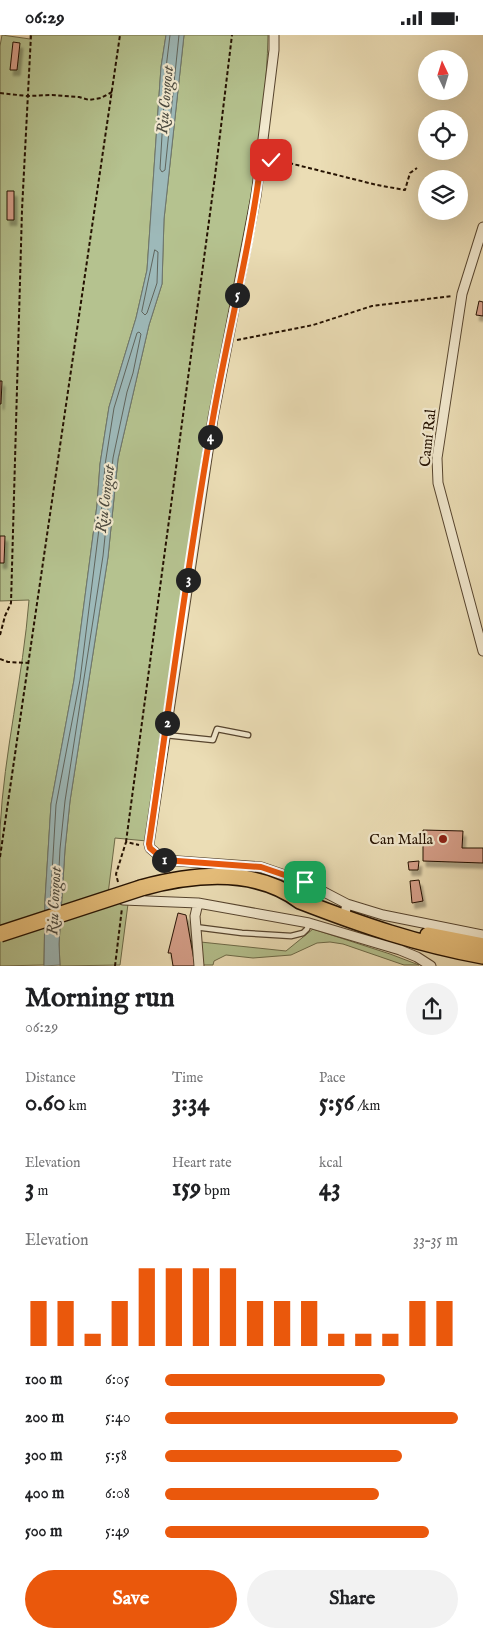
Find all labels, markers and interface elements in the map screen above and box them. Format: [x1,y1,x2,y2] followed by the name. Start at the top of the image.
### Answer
[25,6,65,30] text: 06:29
[418,50,468,100] north arrow
[418,50,468,220] map controls
[153,64,179,135] water label: Riu Congost
[418,110,468,160] button: locate
[250,139,292,181] pin
[257,146,285,174] icon: check
[418,170,468,220] button: layers
[224,283,250,307] pin: 5
[235,286,240,304] text: 5
[416,407,441,468] street label: Camí Ral
[198,425,222,449] pin: 4
[207,428,214,446] text: 4
[92,463,120,534] water label: Riu Congost
[176,567,200,593] pin: 3
[186,571,191,589] text: 3
[154,711,180,735] pin: 2
[164,714,171,732] text: 2
[369,830,434,849] place label: Can Malla
[437,833,449,845] marker: Can Malla
[152,847,176,873] pin: 1
[162,851,167,869] text: 1
[284,861,326,903] pin
[43,865,67,936] water label: Riu Congost
[291,868,319,896] icon: arrive
[25,981,175,1016] text: Morning run
[406,983,458,1035] button: share
[25,1018,58,1038] text: 06:29
[25,1069,76,1087] text: Distance
[172,1069,203,1087] text: Time
[319,1069,346,1087] text: Pace
[25,1087,65,1119] text: 0.60
[172,1087,210,1119] text: 3:34
[319,1087,354,1119] text: 5:56
[65,1097,87,1115] text: km
[354,1097,380,1115] text: /km
[25,1154,81,1172] text: Elevation
[172,1154,232,1172] text: Heart rate
[319,1154,342,1172] text: kcal
[25,1172,34,1204] text: 3
[172,1172,201,1204] text: 159
[319,1172,341,1204] text: 43
[34,1182,48,1200] text: m
[201,1182,230,1200] text: bpm
[25,1231,88,1251] text: Elevation
[413,1231,458,1251] text: 33–35 m
[25,1370,62,1390] text: 100 m
[105,1370,130,1390] text: 6:05
[25,1408,64,1428] text: 200 m
[105,1408,131,1428] text: 5:40
[25,1446,63,1466] text: 300 m
[105,1446,127,1466] text: 5:58
[25,1484,64,1504] text: 400 m
[105,1484,130,1504] text: 6:08
[25,1522,62,1542] text: 500 m
[105,1522,130,1542] text: 5:49
[25,1570,237,1628] button: Save
[247,1570,458,1628] button: Share

